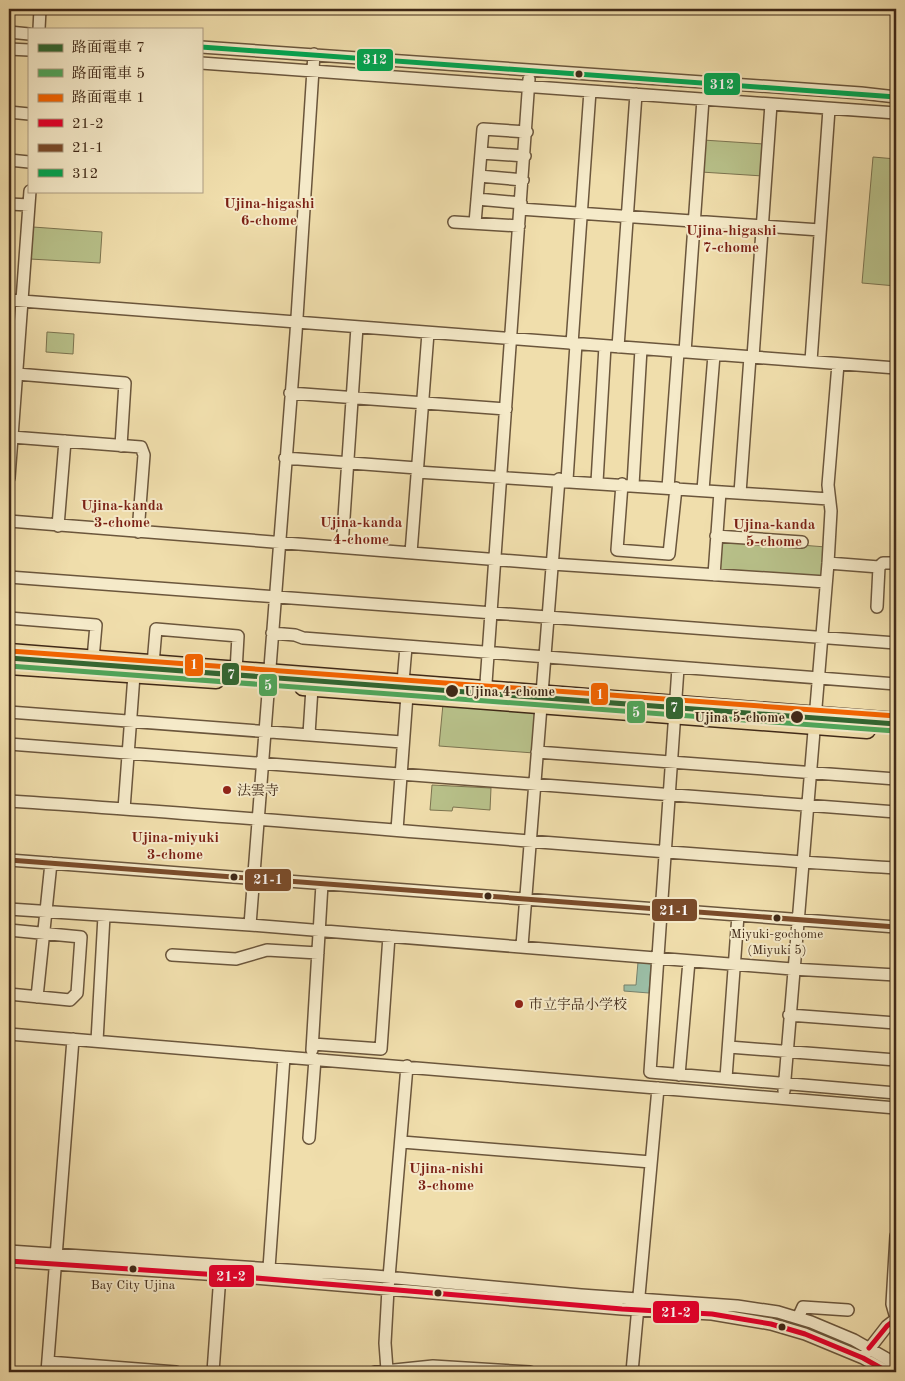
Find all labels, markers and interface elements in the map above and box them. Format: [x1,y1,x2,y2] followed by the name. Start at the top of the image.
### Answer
[28,28,202,192] legend
[72,39,145,56] text: 路面電車 7
[356,48,394,72] line badge: 312
[363,53,387,67] text: 312
[72,65,145,82] text: 路面電車 5
[574,69,584,79] unlabelled marker
[703,72,741,96] line badge: 312
[710,78,734,92] text: 312
[72,89,145,106] text: 路面電車 1
[72,117,104,132] text: 21-2
[72,141,104,156] text: 21-1
[72,167,98,182] text: 312
[224,197,314,229] district label: Ujina-higashi 6-chome
[686,224,776,256] district label: Ujina-higashi 7-chome
[81,499,164,531] district label: Ujina-kanda 3-chome
[320,516,403,548] district label: Ujina-kanda 4-chome
[733,518,816,550] district label: Ujina-kanda 5-chome
[184,653,204,677] line badge: 1
[190,658,198,672] text: 1
[221,662,240,686] line badge: 7
[227,668,235,682] text: 7
[258,673,278,697] line badge: 5
[264,679,272,693] text: 5
[590,682,609,706] line badge: 1
[444,683,460,699] marker: Ujina 4-chome
[464,685,555,699] place label: Ujina 4-chome
[596,688,604,702] text: 1
[665,696,684,720] line badge: 7
[626,700,646,724] line badge: 5
[670,701,678,715] text: 7
[632,706,640,720] text: 5
[789,709,805,725] marker: Ujina 5-chome
[694,711,785,725] place label: Ujina 5-chome
[237,783,279,798] place label: 法雲寺
[221,784,233,796] marker: 法雲寺
[131,831,219,863] district label: Ujina-miyuki 3-chome
[244,868,292,892] line badge: 21-1
[229,872,239,882] unlabelled marker
[253,873,283,887] text: 21-1
[483,891,493,901] unlabelled marker
[651,898,698,922] line badge: 21-1
[659,904,689,918] text: 21-1
[772,913,782,923] marker: Miyuki-gochome (Miyuki 5)
[731,928,823,957] place label: Miyuki-gochome (Miyuki 5)
[529,997,627,1012] place label: 市立宇品小学校
[513,998,525,1010] marker: 市立宇品小学校
[409,1162,483,1194] district label: Ujina-nishi 3-chome
[128,1264,138,1274] marker: Bay City Ujina
[208,1264,255,1288] line badge: 21-2
[216,1270,246,1284] text: 21-2
[91,1279,176,1292] place label: Bay City Ujina
[433,1288,443,1298] unlabelled marker
[652,1300,700,1324] line badge: 21-2
[661,1306,691,1320] text: 21-2
[777,1322,787,1332] unlabelled marker

